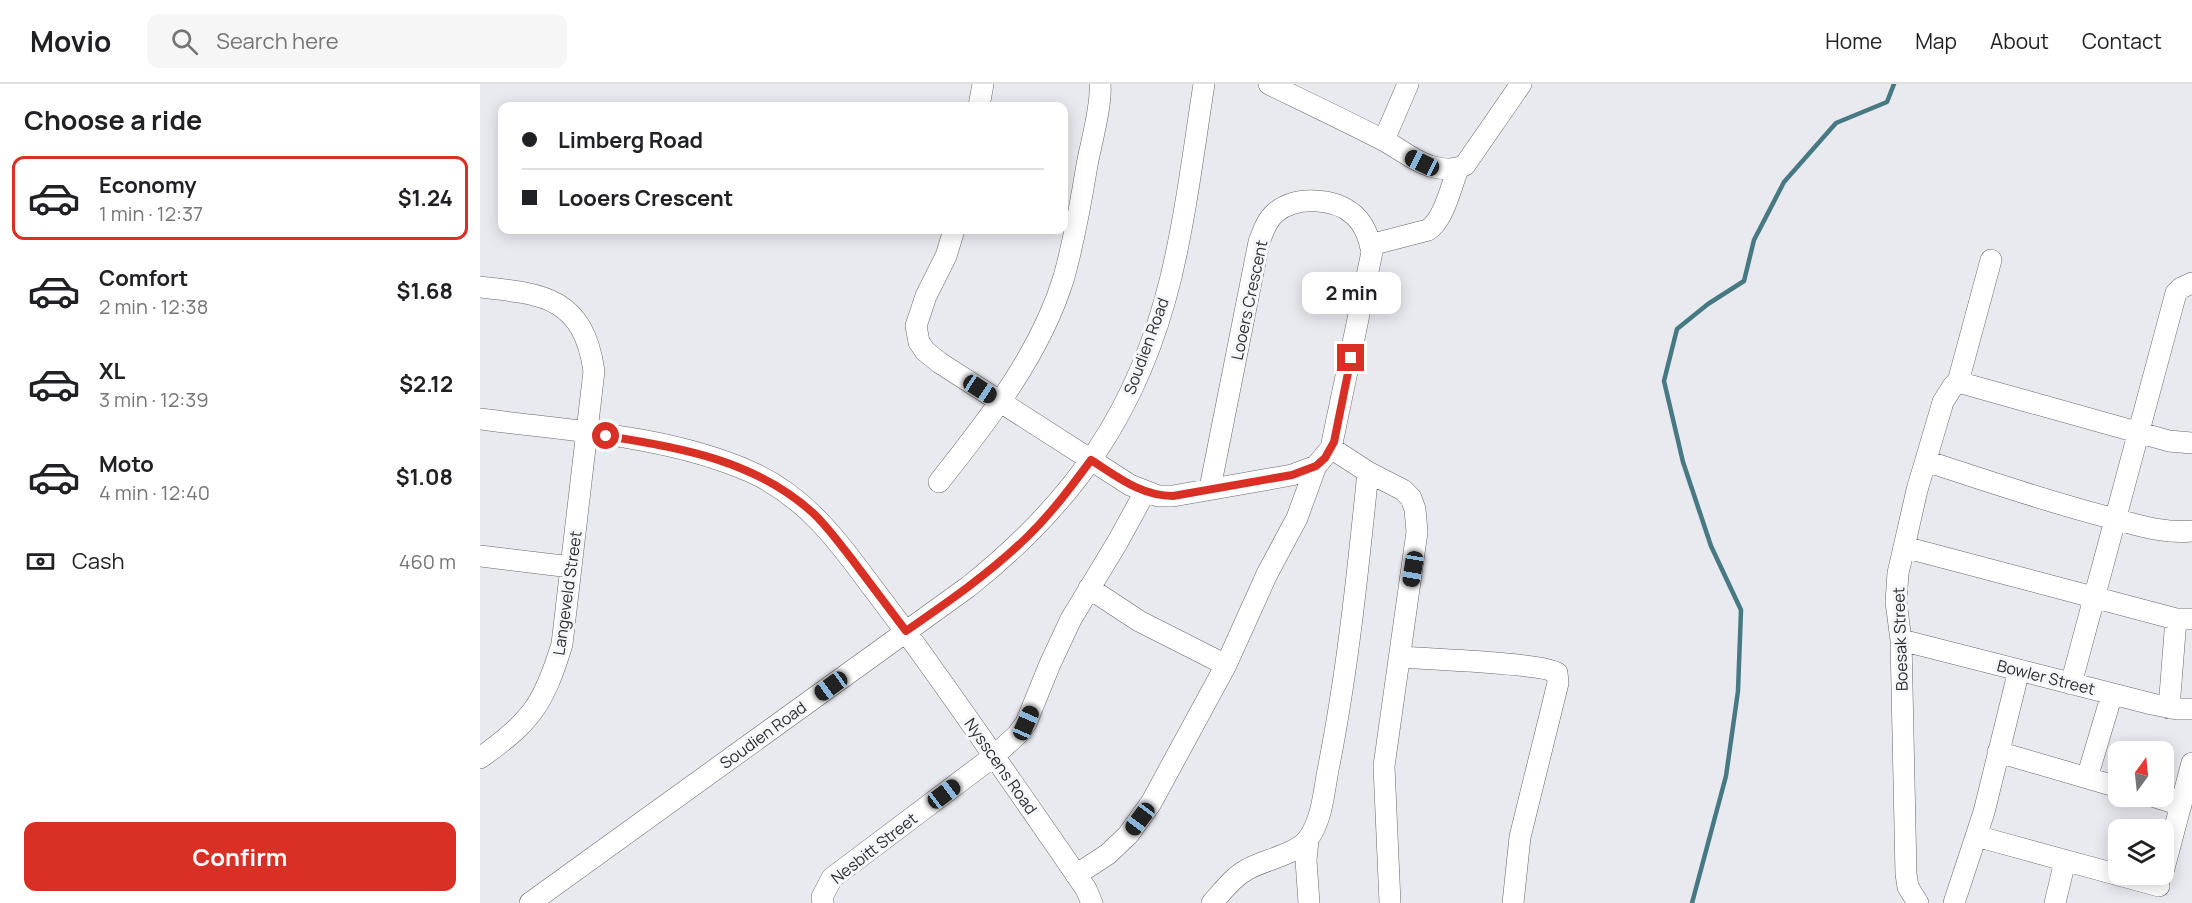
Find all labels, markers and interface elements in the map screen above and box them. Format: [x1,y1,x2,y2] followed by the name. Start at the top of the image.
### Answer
[147,14,567,68] search box
[30,22,111,60] text: Movio
[168,25,201,58] icon: search
[216,26,339,56] text: Search here
[1825,27,1882,55] text: Home
[1915,27,1957,55] text: Map
[1990,27,2049,55] text: About
[2082,27,2162,55] text: Contact
[24,101,202,138] text: Choose a ride
[558,125,703,155] text: Limberg Road
[1402,147,1442,179] car
[99,170,197,200] text: Economy
[27,171,81,225] icon: car
[398,183,453,213] text: $1.24
[558,183,733,213] text: Looers Crescent
[99,200,203,227] text: 1 min · 12:37
[1226,238,1272,362] street label: Looers Crescent
[99,263,188,293] text: Comfort
[27,264,81,318] icon: car
[1302,271,1400,313] callout: 2 min
[397,276,453,306] text: $1.68
[1325,279,1378,306] text: 2 min
[99,293,208,320] text: 2 min · 12:38
[1118,294,1174,398] street label: Soudien Road
[1337,344,1364,371] route end
[99,356,125,386] text: XL
[27,357,81,411] icon: car
[399,369,453,399] text: $2.12
[960,372,1000,406] car
[99,386,209,413] text: 3 min · 12:39
[592,422,619,449] route start
[99,449,154,479] text: Moto
[27,450,81,504] icon: car
[396,462,453,492] text: $1.08
[99,479,210,506] text: 4 min · 12:40
[547,529,587,657] street label: Langeveld Street
[24,545,57,578] icon: cash
[72,546,125,576] text: Cash
[399,548,456,575] text: 460 m
[1401,550,1425,588] car
[1887,587,1913,691] street label: Boesak Street
[1995,654,2097,700] street label: Bowler Street
[811,668,851,704] car
[715,696,811,774] street label: Soudien Road
[1010,703,1042,743] car
[960,713,1042,819] street label: Nysscens Road
[2108,741,2174,807] north arrow
[2108,741,2174,885] map controls
[924,776,964,812] car
[1122,799,1158,839] car
[826,807,922,889] street label: Nesbitt Street
[2108,819,2174,885] button: layers
[24,822,456,891] button: Confirm

